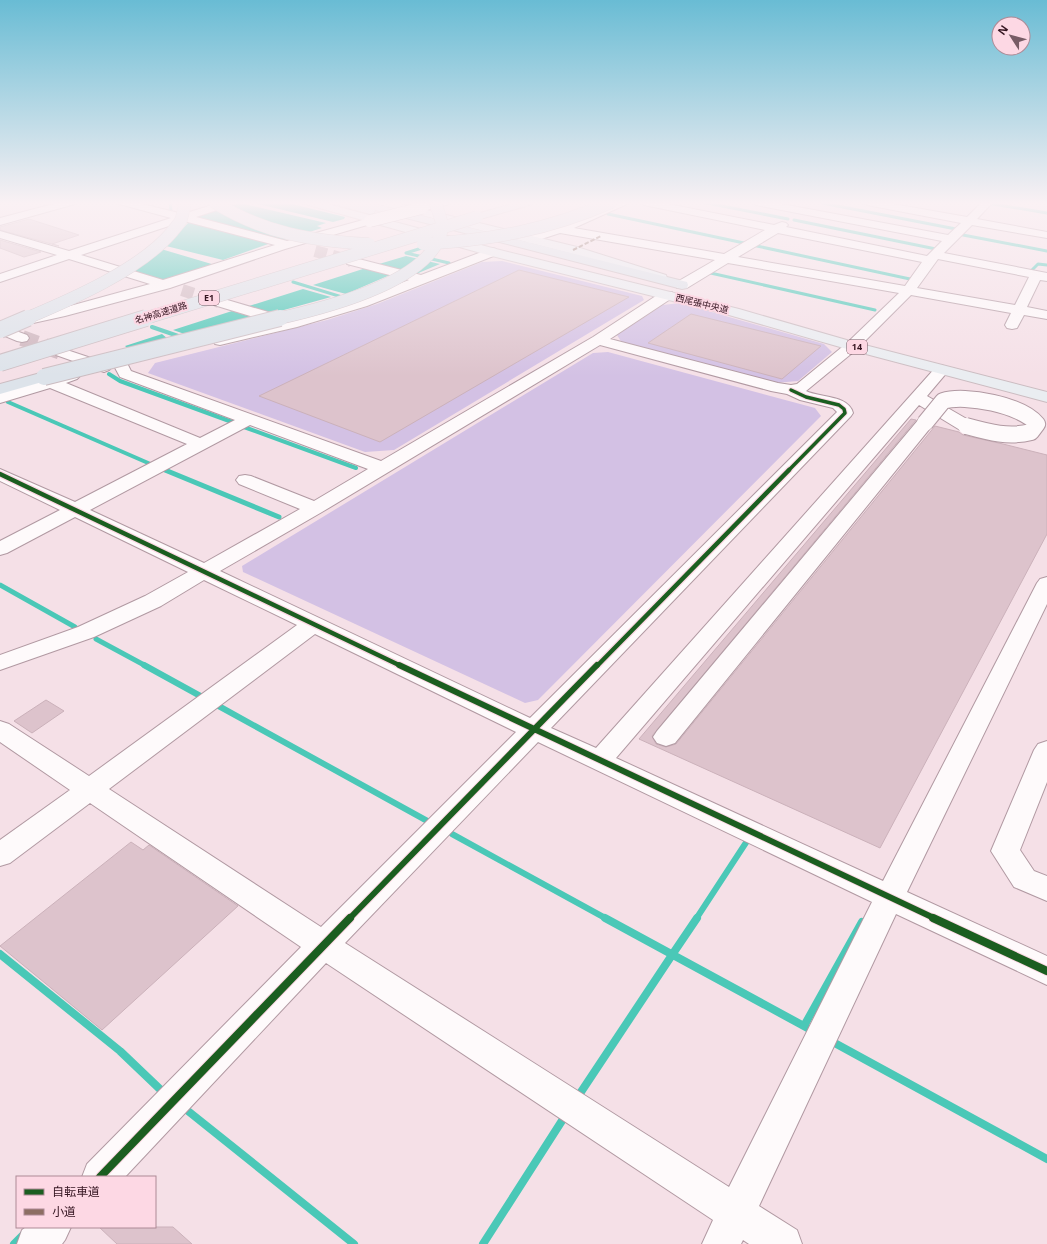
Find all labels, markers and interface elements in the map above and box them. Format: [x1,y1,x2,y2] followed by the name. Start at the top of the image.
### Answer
[991,16,1031,56] north arrow
[994,22,1011,38] text: N
[199,291,219,305] road number: E1
[674,291,730,316] street label: 西尾張中央道
[133,298,189,327] street label: 名神高速道路
[847,340,867,354] road number: 14
[16,1176,156,1228] legend
[52,1183,100,1200] text: 自転車道
[52,1203,76,1220] text: 小道

